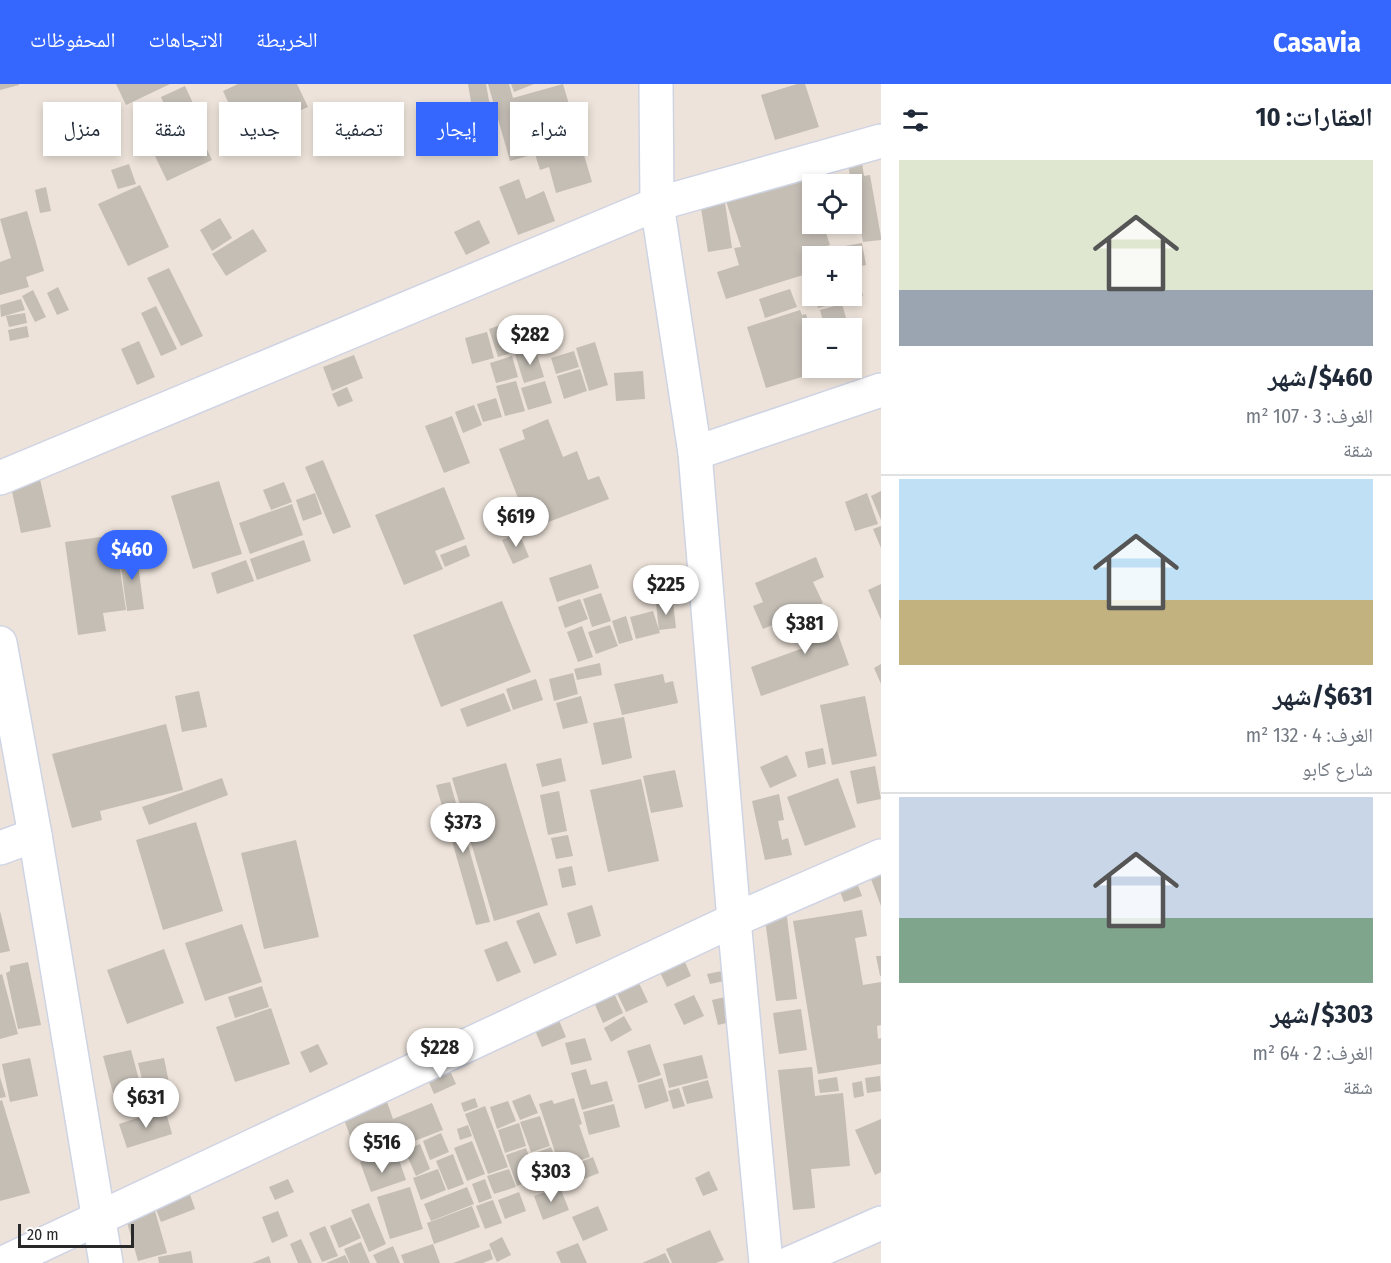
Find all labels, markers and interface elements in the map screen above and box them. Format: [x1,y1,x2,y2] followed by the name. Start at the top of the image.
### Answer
[1273,26,1361,59] text: Casavia
[30,27,115,53] text: المحفوظات
[148,27,223,53] text: الاتجاهات
[256,27,318,53] text: الخريطة
[43,102,121,156] chip: منزل
[133,102,207,156] chip: شقة
[219,102,301,156] chip: جديد
[313,102,404,156] chip: تصفية
[416,102,498,156] chip: إيجار
[510,102,588,156] chip: شراء
[1255,102,1373,133] text: العقارات: 10
[899,104,932,137] icon: filters
[802,174,862,378] map controls
[802,174,862,234] button: locate
[1082,199,1190,307] icon: home
[802,246,862,306] button: +
[494,315,566,366] pin: $282
[802,318,862,378] button: −
[511,322,549,346] text: $282
[1268,362,1373,393] text: $460/شهر
[1246,404,1373,428] text: الغرف: 3 · 107 m²
[1343,438,1373,462] text: شقة
[480,497,552,548] pin: $619
[497,504,535,528] text: $619
[1082,518,1190,626] icon: home
[96,530,168,581] pin: $460
[111,537,153,561] text: $460
[630,565,702,616] pin: $225
[647,572,685,596] text: $225
[769,604,841,655] pin: $381
[786,611,824,635] text: $381
[1273,681,1373,712] text: $631/شهر
[1246,723,1373,747] text: الغرف: 4 · 132 m²
[1302,757,1373,781] text: شارع كابو
[427,803,499,854] pin: $373
[444,810,482,834] text: $373
[1082,836,1190,944] icon: home
[1271,999,1373,1030] text: $303/شهر
[404,1028,476,1079] pin: $228
[421,1035,459,1059] text: $228
[1252,1041,1373,1065] text: الغرف: 2 · 64 m²
[1343,1075,1373,1099] text: شقة
[110,1078,182,1129] pin: $631
[127,1085,165,1109] text: $631
[346,1123,418,1174] pin: $516
[363,1130,401,1154] text: $516
[515,1152,587,1203] pin: $303
[531,1159,571,1183] text: $303
[18,1221,134,1248] scale bar
[27,1225,58,1244] text: 20 m

